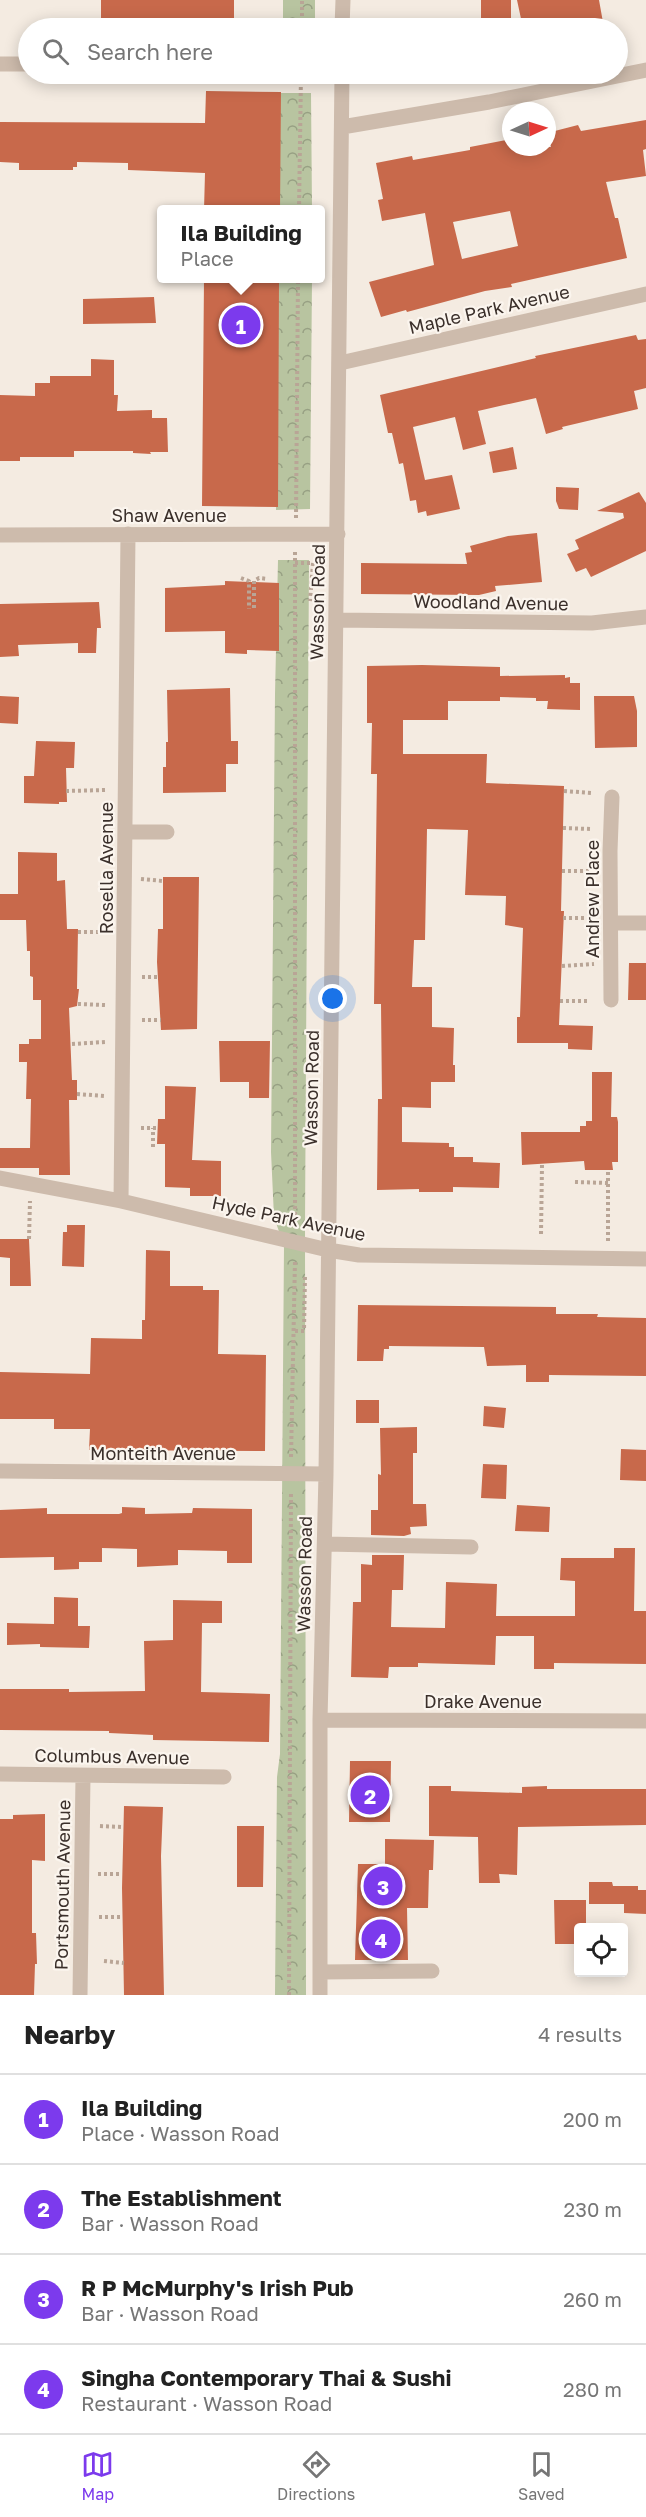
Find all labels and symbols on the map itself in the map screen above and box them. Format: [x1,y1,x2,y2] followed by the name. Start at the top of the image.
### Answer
[502,102,556,156] north arrow
[407,280,571,338] street label: Maple Park Avenue
[222,302,260,348] pin: 1
[111,504,227,526] street label: Shaw Avenue
[305,544,329,660] street label: Wasson Road
[413,590,569,614] street label: Woodland Avenue
[95,802,117,934] street label: Rosella Avenue
[581,840,603,958] street label: Andrew Place
[318,984,347,1013] your location
[299,1030,323,1146] street label: Wasson Road
[210,1191,368,1245] street label: Hyde Park Avenue
[90,1442,236,1464] street label: Monteith Avenue
[292,1516,316,1632] street label: Wasson Road
[424,1690,542,1712] street label: Drake Avenue
[34,1744,190,1768] street label: Columbus Avenue
[350,1772,389,1818] pin: 2
[50,1800,74,1970] street label: Portsmouth Avenue
[364,1864,403,1908] pin: 3
[362,1916,400,1962] pin: 4

